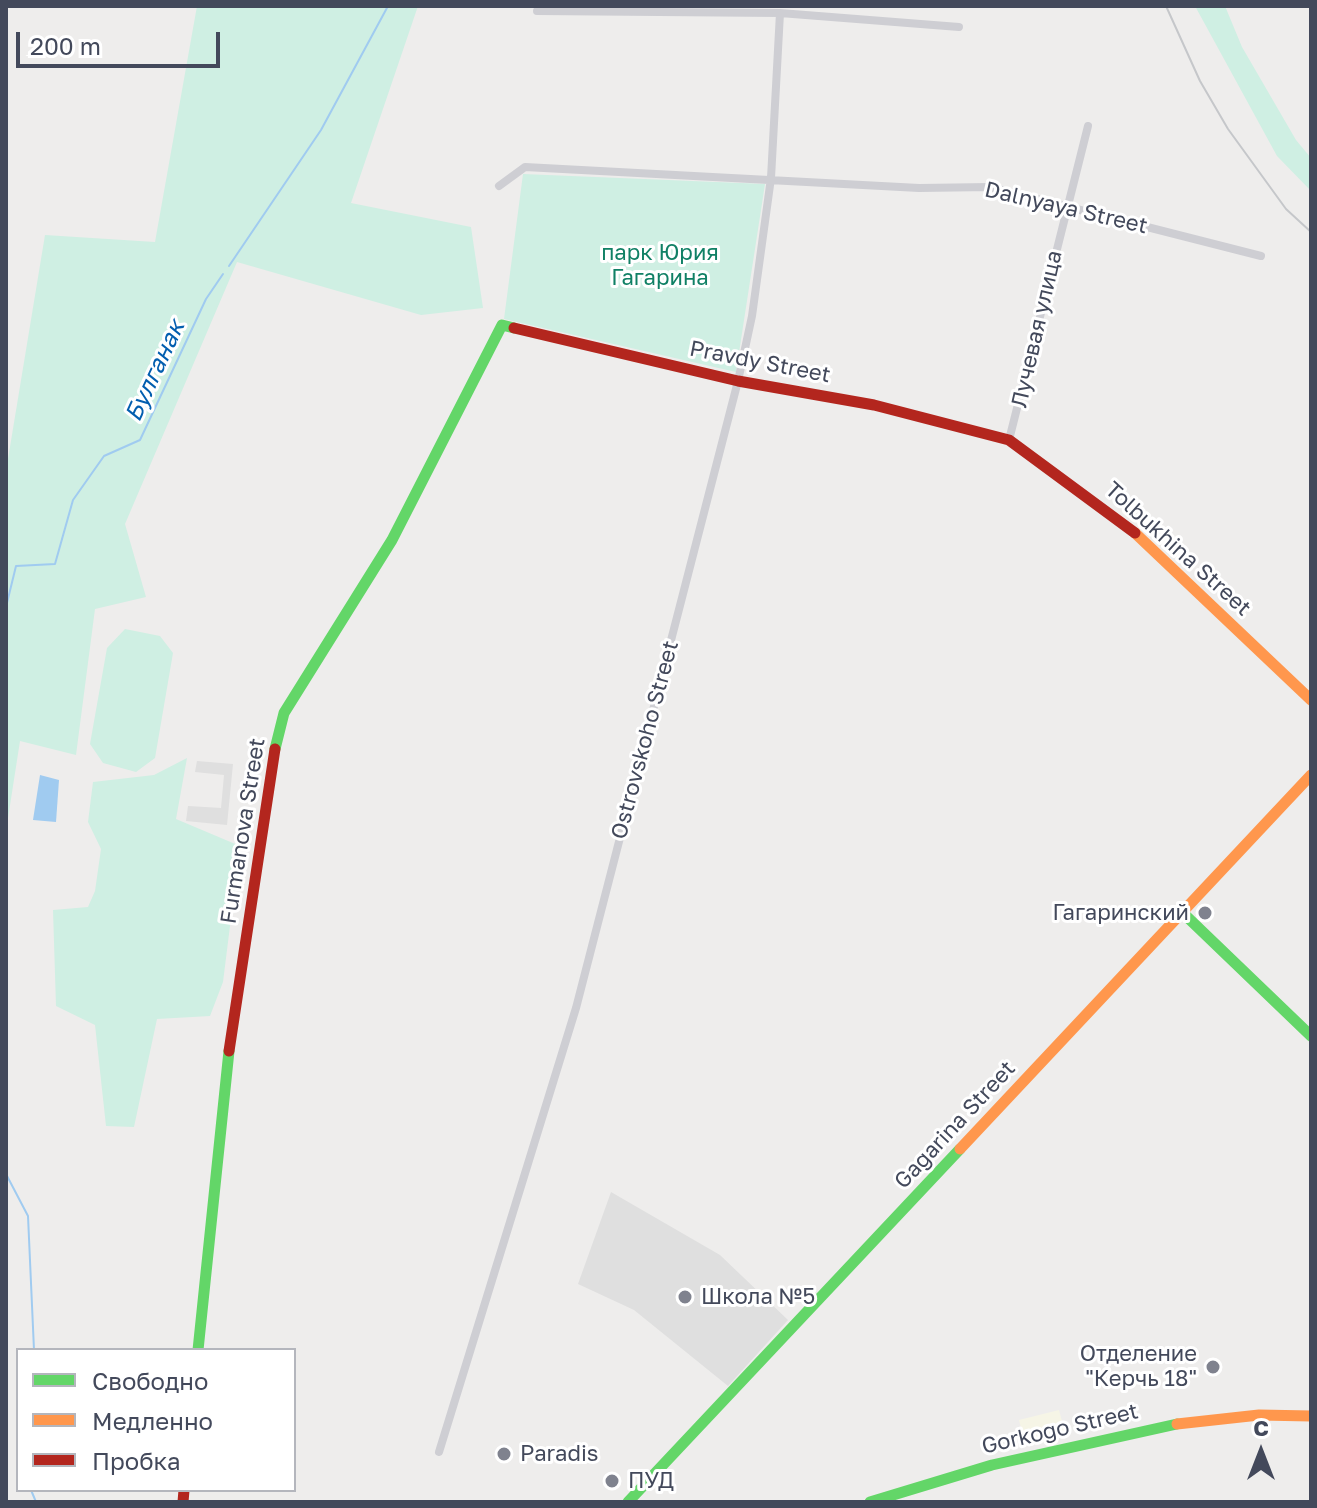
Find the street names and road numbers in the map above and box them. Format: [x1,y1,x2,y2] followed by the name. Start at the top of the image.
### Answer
[982,176,1150,240] street label: Dalnyaya Street
[1006,248,1068,410] street label: Лучевая улица
[687,335,833,389] street label: Pravdy Street
[1100,477,1256,621] street label: Tolbukhina Street
[606,638,684,842] street label: Ostrovskoho Street
[215,736,271,926] street label: Furmanova Street
[889,1056,1021,1194] street label: Gagarina Street
[979,1398,1141,1460] street label: Gorkogo Street

